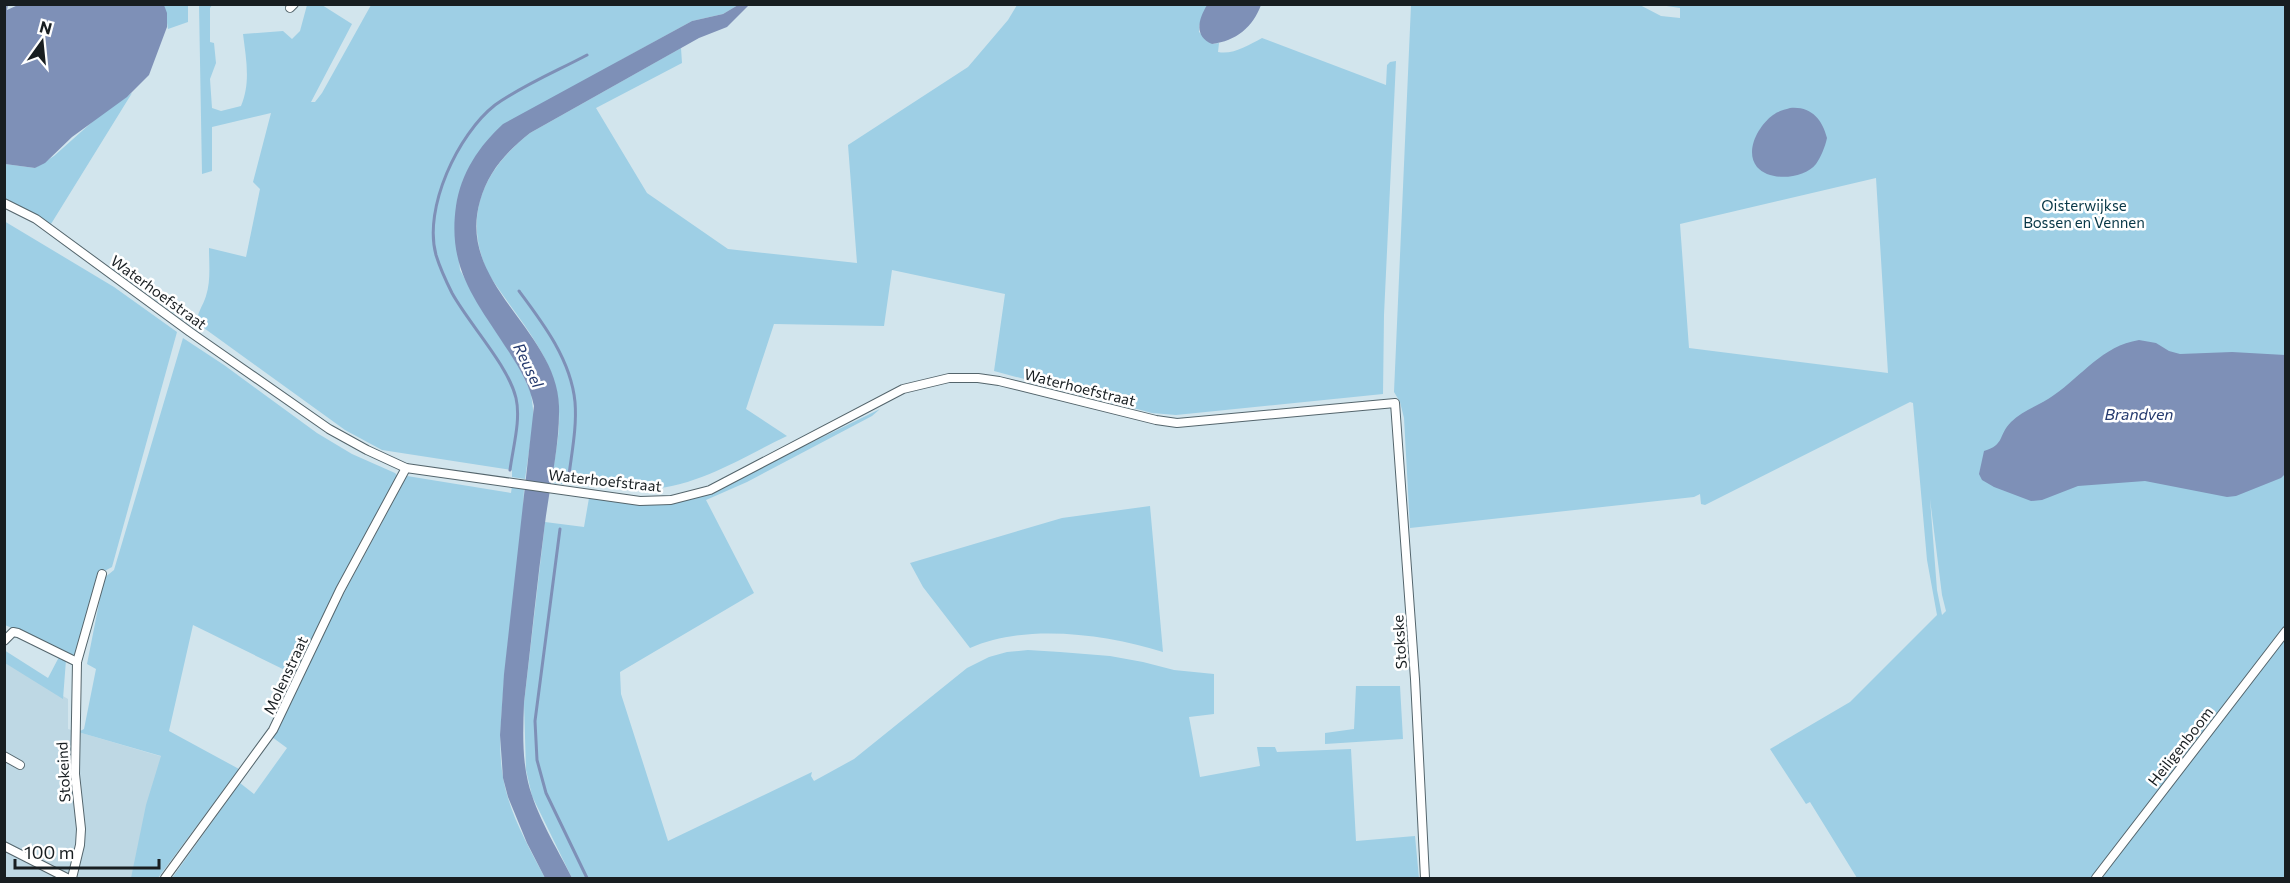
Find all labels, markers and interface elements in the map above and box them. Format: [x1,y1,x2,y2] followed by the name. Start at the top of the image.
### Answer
[12,12,72,72] north arrow
[38,16,54,38] text: N
[2023,196,2145,231] park label: Oisterwijkse Bossen en Vennen
[108,251,210,333] street label: Waterhoefstraat
[510,340,548,391] water label: Reusel
[1023,364,1137,410] street label: Waterhoefstraat
[2105,404,2174,423] water label: Brandven
[547,465,663,495] street label: Waterhoefstraat
[1388,614,1410,670] street label: Stokske
[259,633,311,717] street label: Molenstraat
[2144,703,2216,789] street label: Heiligenboom
[52,741,74,803] street label: Stokeind
[15,832,159,870] scale bar
[24,841,74,863] text: 100 m

